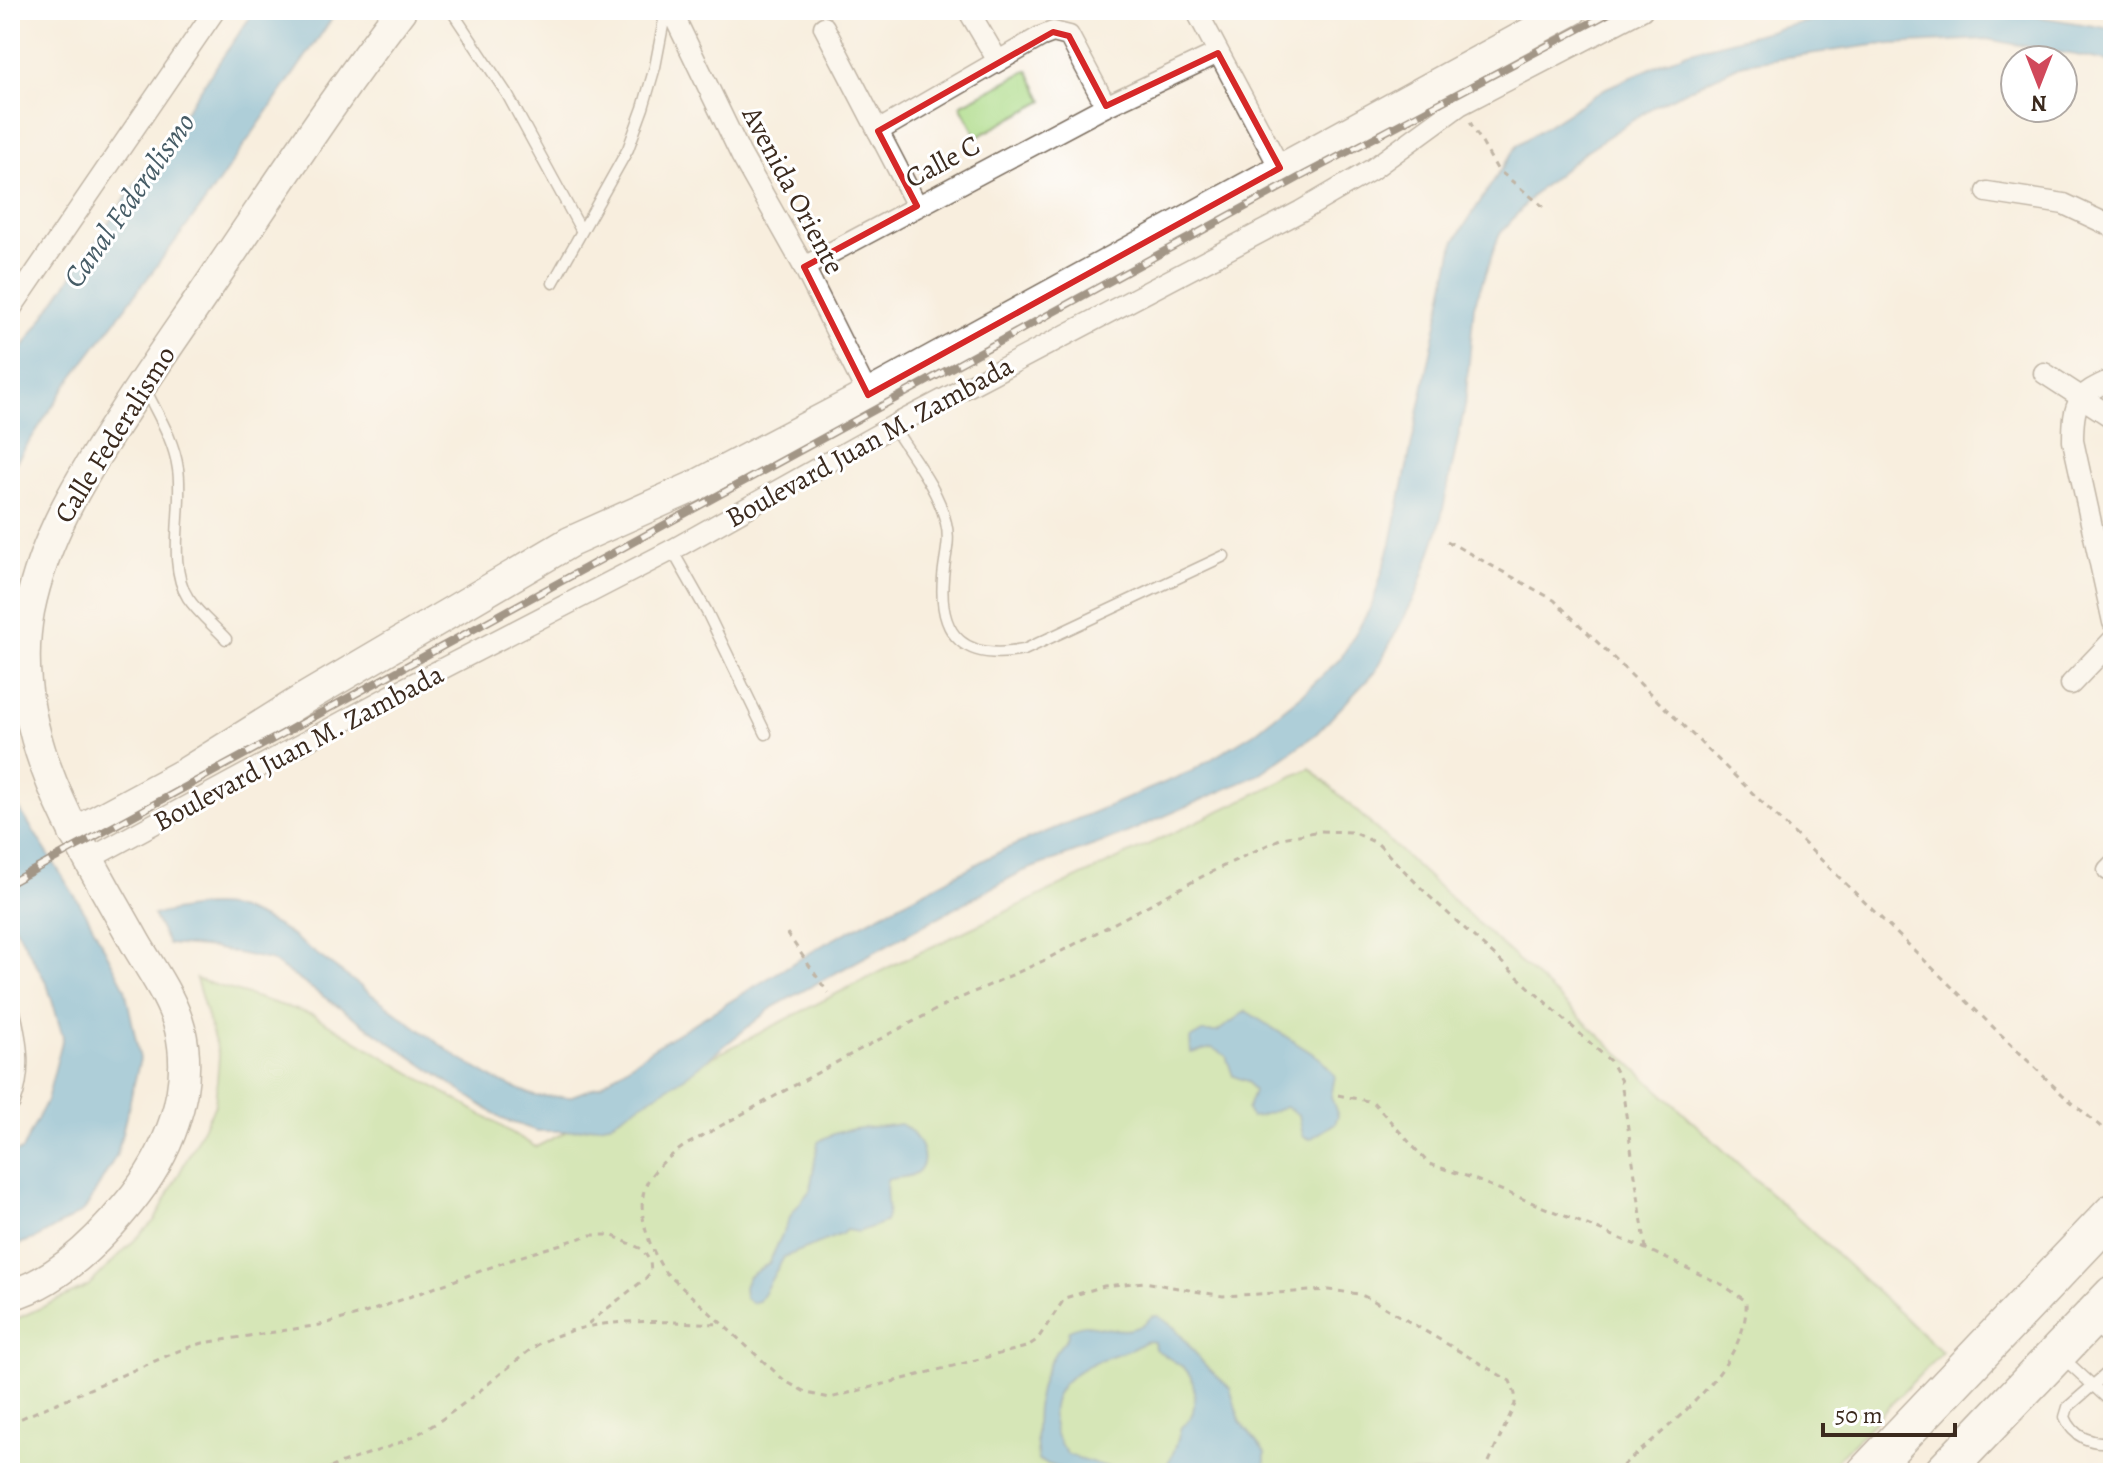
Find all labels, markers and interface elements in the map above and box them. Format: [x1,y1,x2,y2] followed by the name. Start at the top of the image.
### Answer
[1999,44,2079,124] north arrow
[2031,88,2047,118] text: N
[732,99,853,281] street label: Avenida Oriente
[54,104,204,296] water label: Canal Federalismo
[898,126,987,197] street label: Calle C
[45,339,185,530] street label: Calle Federalismo
[719,347,1020,537] street label: Boulevard Juan M. Zambada
[147,655,450,841] street label: Boulevard Juan M. Zambada
[1823,1387,1955,1437] scale bar
[1835,1399,1883,1431] text: 50 m

